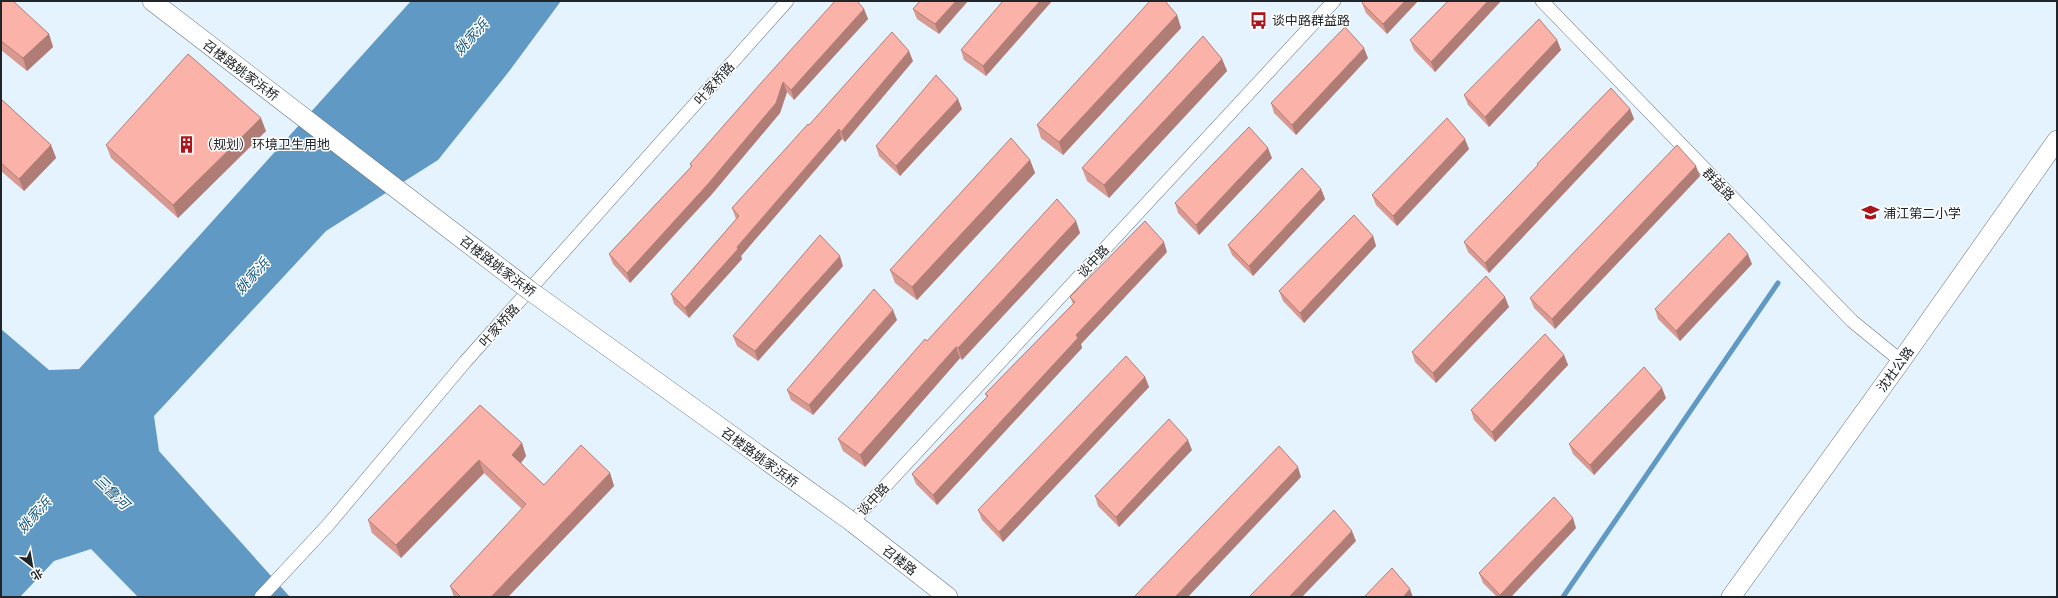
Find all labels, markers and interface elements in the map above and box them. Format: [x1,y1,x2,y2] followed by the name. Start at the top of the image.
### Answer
[1249,10,1269,30] bus stop icon: 谈中路群益路
[1272,12,1350,29] place label: 谈中路群益路
[450,15,492,59] water label: 姚家浜
[199,36,282,105] street label: 召楼路姚家浜桥
[691,58,738,108] street label: 叶家桥路
[177,134,197,154] building icon: （规划）环境卫生用地
[200,136,330,153] place label: （规划）环境卫生用地
[1699,164,1738,204] street label: 群益路
[1860,203,1880,223] school or university icon: 浦江第二小学
[1883,205,1961,222] place label: 浦江第二小学
[456,232,539,301] street label: 召楼路姚家浜桥
[1074,241,1113,281] street label: 谈中路
[231,254,273,298] water label: 姚家浜
[476,300,523,350] street label: 叶家桥路
[1873,343,1918,395] street label: 沈杜公路
[718,424,802,491] street label: 召楼路姚家浜桥
[91,471,136,515] water label: 三鲁河
[854,479,893,519] street label: 谈中路
[13,493,55,537] water label: 姚家浜
[879,542,920,579] street label: 召楼路
[12,546,52,586] north arrow
[29,566,45,583] text: 北

